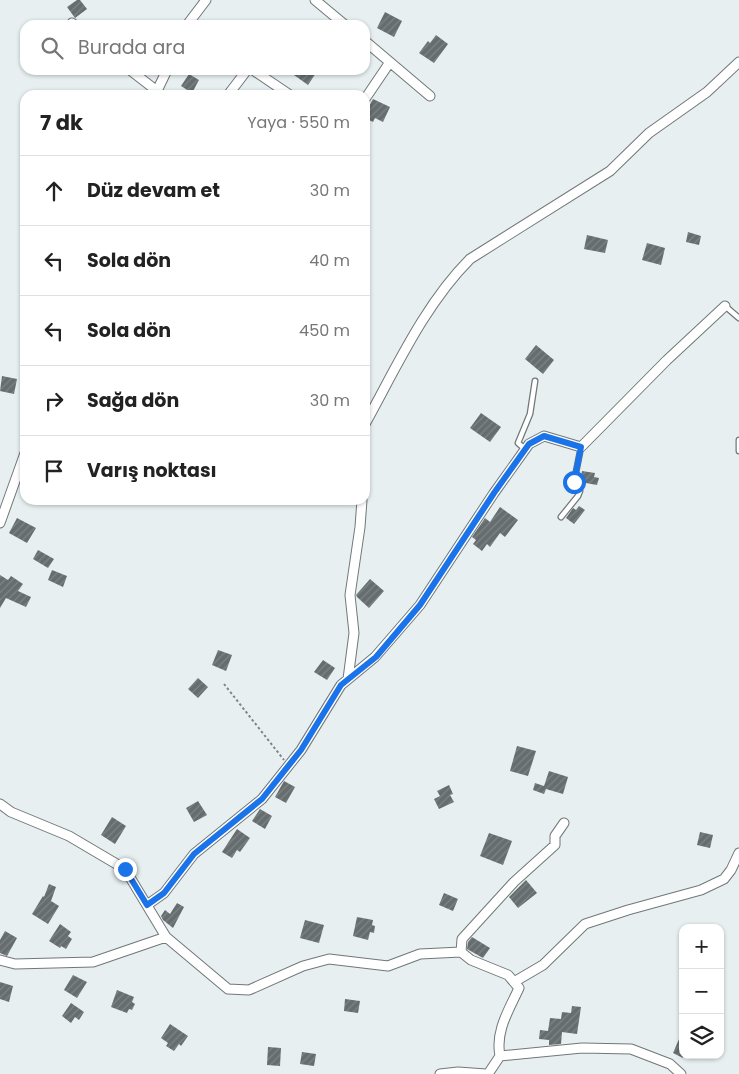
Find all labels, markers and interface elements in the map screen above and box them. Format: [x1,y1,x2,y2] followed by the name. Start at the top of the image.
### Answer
[20,20,370,75] search box
[38,34,66,62] icon: search
[78,34,185,61] text: Burada ara
[40,108,83,137] text: 7 dk
[247,111,350,134] text: Yaya · 550 m
[40,177,68,205] icon: ahead
[87,177,220,204] text: Düz devam et
[310,179,350,202] text: 30 m
[40,247,68,275] icon: left
[87,247,171,274] text: Sola dön
[309,249,350,272] text: 40 m
[40,317,68,345] icon: left
[87,317,171,344] text: Sola dön
[299,319,350,342] text: 450 m
[40,387,68,415] icon: right
[87,387,179,414] text: Sağa dön
[310,389,350,412] text: 30 m
[40,457,68,485] icon: arrive
[87,457,217,484] text: Varış noktası
[563,471,586,494] route start
[114,858,137,881] route end
[679,924,724,1059] map controls
[679,924,724,969] button: +
[679,969,724,1014] button: −
[679,1014,724,1059] button: layers

